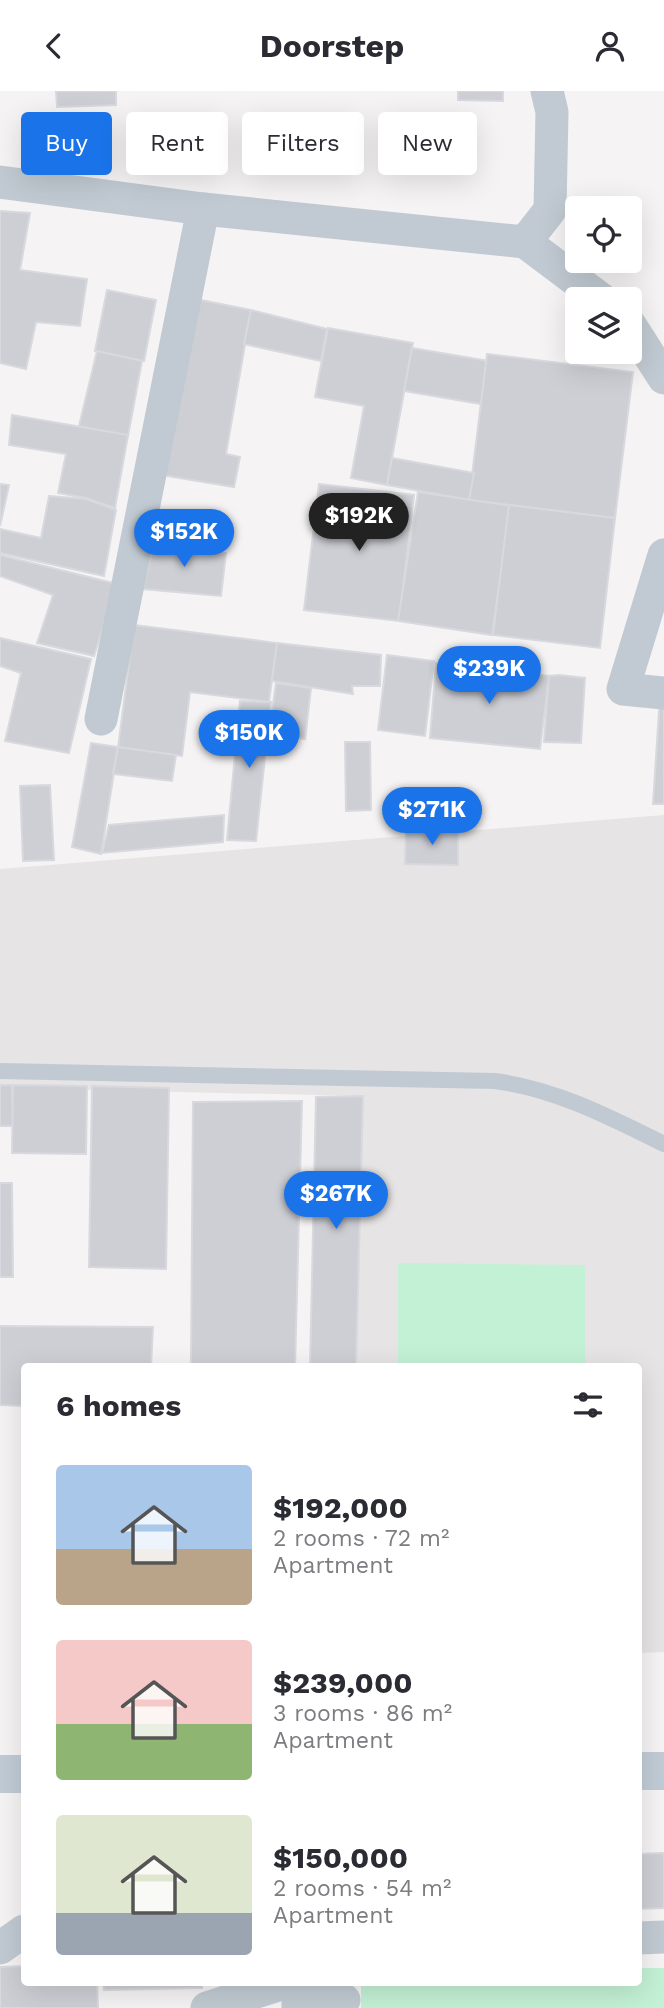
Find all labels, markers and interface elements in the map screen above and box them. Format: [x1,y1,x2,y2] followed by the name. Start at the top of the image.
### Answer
[35,27,73,65] icon: back
[260,27,404,65] text: Doorstep
[591,27,629,65] icon: person
[21,112,112,175] chip: Buy
[126,112,228,175] chip: Rent
[242,112,364,175] chip: Filters
[378,112,477,175] chip: New
[565,196,642,364] map controls
[565,196,642,273] button: locate
[565,287,642,364] button: layers
[310,493,408,553] pin: $192K
[325,502,393,529] text: $192K
[135,510,233,569] pin: $152K
[150,518,218,545] text: $152K
[440,647,538,706] pin: $239K
[453,655,525,682] text: $239K
[200,711,298,770] pin: $150K
[215,719,283,746] text: $150K
[383,787,481,847] pin: $271K
[398,796,466,823] text: $271K
[287,1171,385,1231] pin: $267K
[300,1180,372,1207] text: $267K
[569,1386,607,1424] icon: filters
[56,1388,181,1423] text: 6 homes
[273,1490,408,1525] text: $192,000
[112,1493,196,1577] icon: home
[273,1525,449,1552] text: 2 rooms · 72 m²
[273,1552,393,1579] text: Apartment
[273,1665,413,1700] text: $239,000
[112,1668,196,1752] icon: home
[273,1700,452,1727] text: 3 rooms · 86 m²
[273,1727,393,1754] text: Apartment
[273,1840,408,1875] text: $150,000
[112,1843,196,1927] icon: home
[273,1875,451,1902] text: 2 rooms · 54 m²
[273,1902,393,1929] text: Apartment

